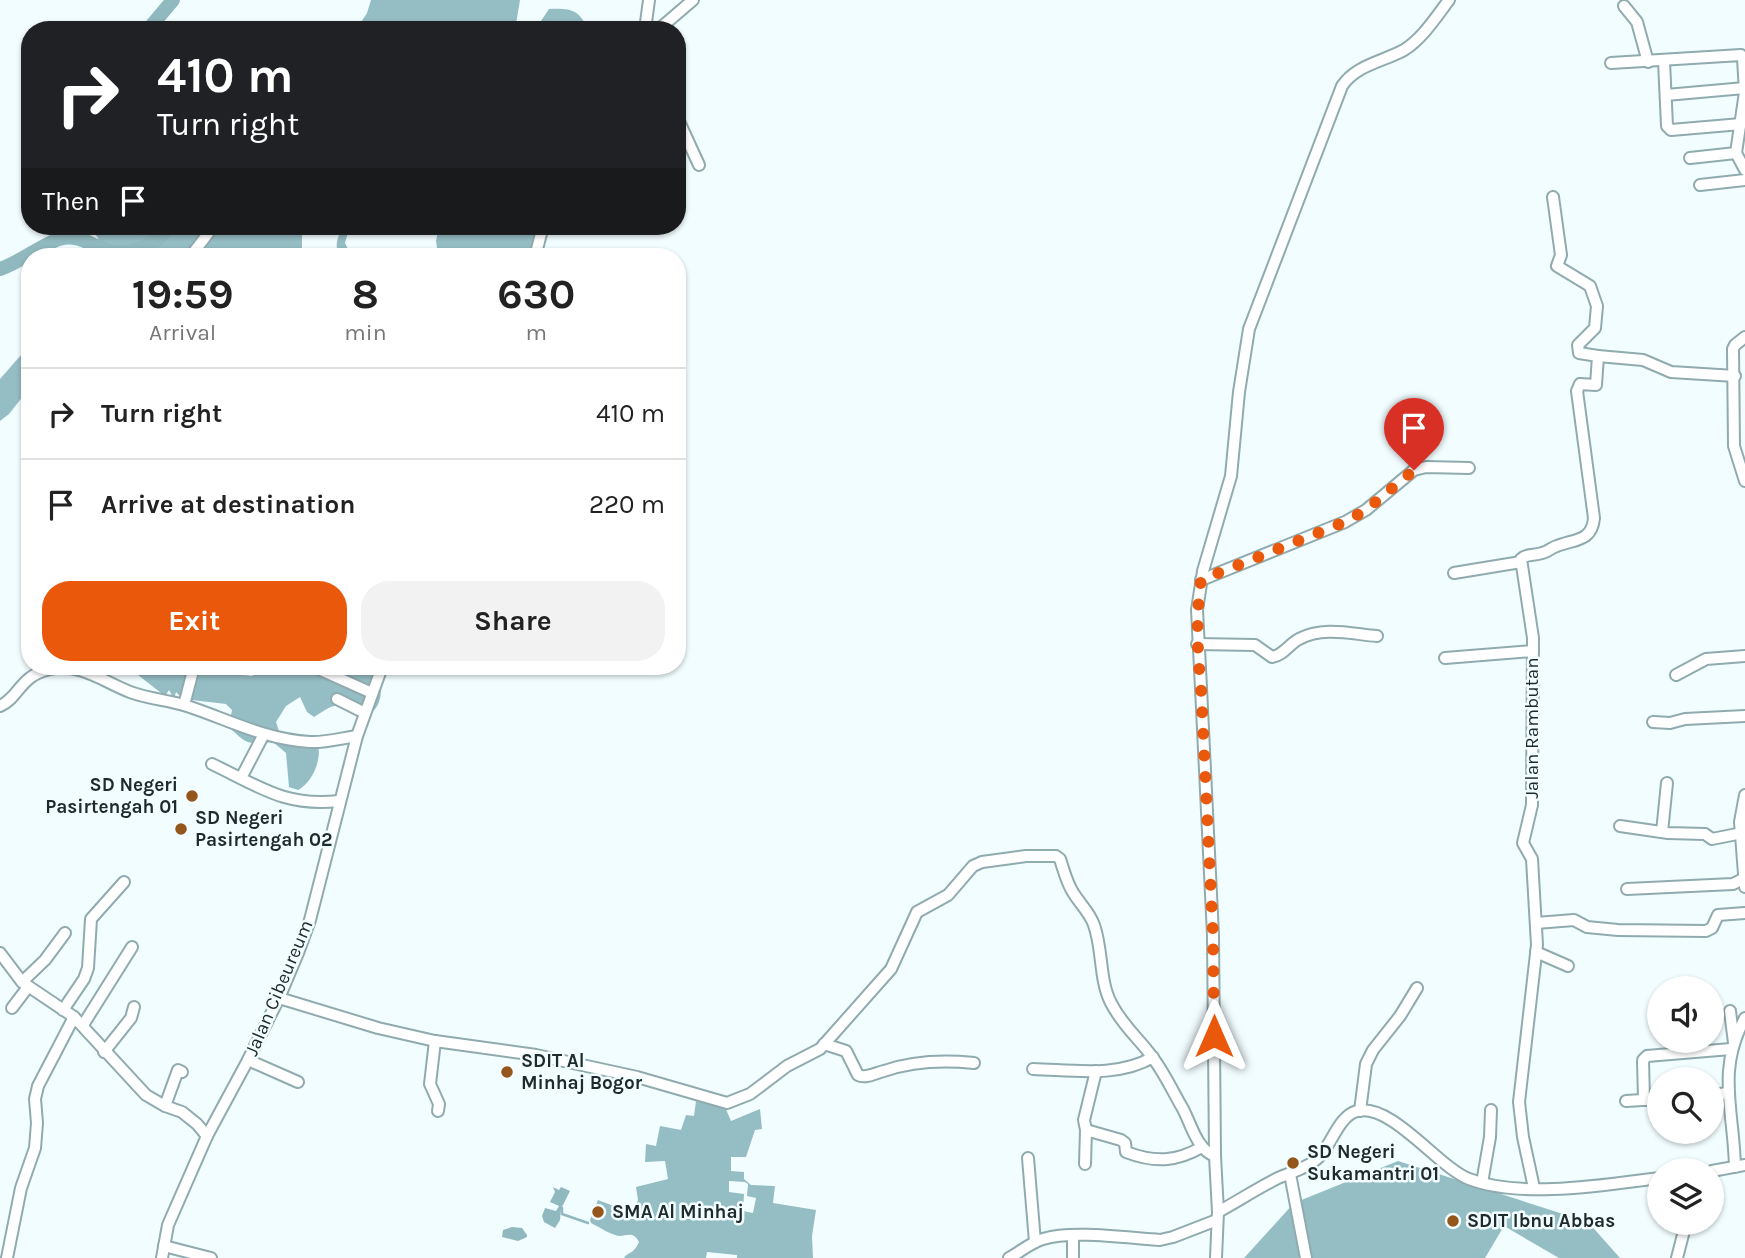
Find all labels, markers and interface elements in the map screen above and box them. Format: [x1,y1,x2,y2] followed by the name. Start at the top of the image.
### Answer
[157,47,294,104] text: 410 m
[42,49,133,140] icon: right
[157,106,299,143] text: Turn right
[114,182,152,220] icon: arrive
[42,186,100,217] text: Then
[132,269,234,319] text: 19:59
[352,269,379,319] text: 8
[497,269,575,319] text: 630
[149,319,216,346] text: Arrival
[344,319,387,346] text: min
[526,319,547,346] text: m
[42,395,80,433] icon: right
[101,398,222,429] text: Turn right
[596,398,665,429] text: 410 m
[1384,398,1444,470] pin
[1395,409,1433,447] icon: arrive
[42,486,80,524] icon: arrive
[101,489,355,520] text: Arrive at destination
[589,489,665,520] text: 220 m
[42,581,347,661] button: Exit
[361,581,665,661] button: Share
[1521,657,1543,799] street label: Jalan Rambutan
[45,774,178,818] place label: SD Negeri Pasirtengah 01
[184,788,200,804] marker: SD Negeri Pasirtengah 01
[195,807,333,851] place label: SD Negeri Pasirtengah 02
[173,821,189,837] marker: SD Negeri Pasirtengah 02
[240,917,318,1059] street label: Jalan Cibeureum
[1647,976,1724,1235] map controls
[1647,976,1724,1053] button: sound
[1177,999,1251,1073] position arrow
[521,1050,643,1094] place label: SDIT Al Minhaj Bogor
[499,1064,515,1080] marker: SDIT Al Minhaj Bogor
[1647,1067,1724,1144] button: search
[1307,1141,1439,1185] place label: SD Negeri Sukamantri 01
[1285,1155,1301,1171] marker: SD Negeri Sukamantri 01
[1647,1158,1724,1235] button: layers
[612,1201,744,1223] place label: SMA Al Minhaj
[590,1204,606,1220] marker: SMA Al Minhaj
[1467,1210,1615,1232] place label: SDIT Ibnu Abbas
[1445,1213,1461,1229] marker: SDIT Ibnu Abbas

